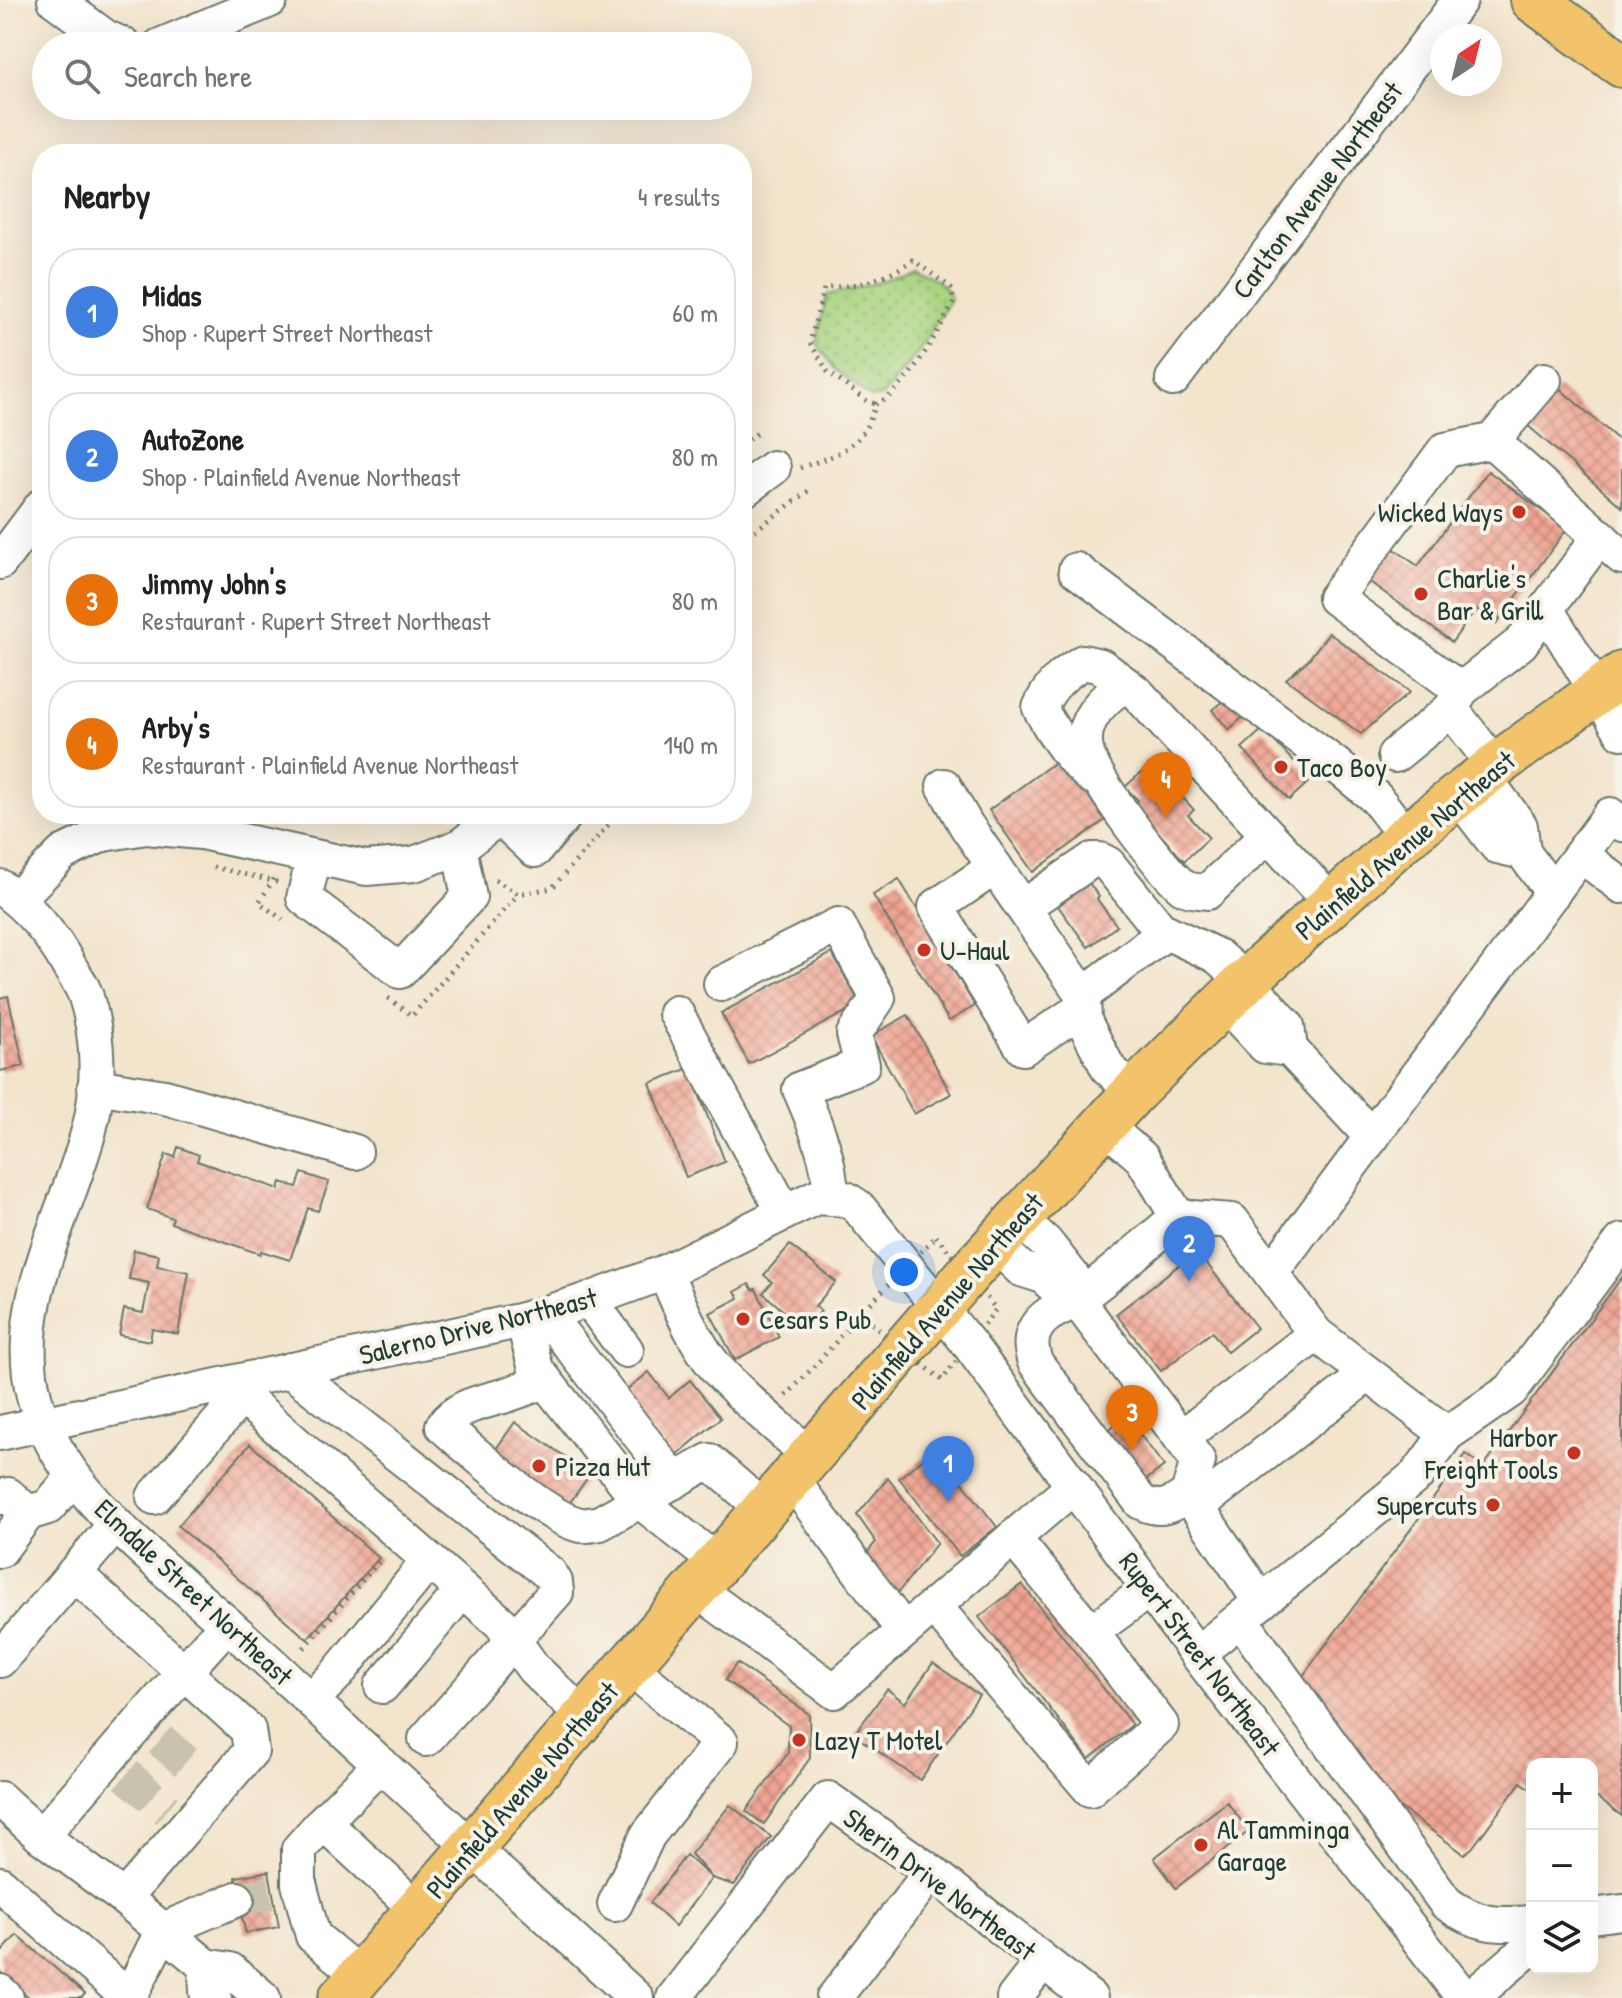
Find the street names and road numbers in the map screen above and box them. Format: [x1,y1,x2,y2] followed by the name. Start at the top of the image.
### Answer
[1223,73,1411,306] street label: Carlton Avenue Northeast
[1287,741,1523,948] street label: Plainfield Avenue Northeast
[842,1184,1052,1418] street label: Plainfield Avenue Northeast
[355,1278,601,1374] street label: Salerno Drive Northeast
[87,1490,302,1694] street label: Elmdale Street Northeast
[1111,1544,1290,1764] street label: Rupert Street Northeast
[417,1673,627,1907] street label: Plainfield Avenue Northeast
[836,1799,1044,1969] street label: Sherin Drive Northeast

